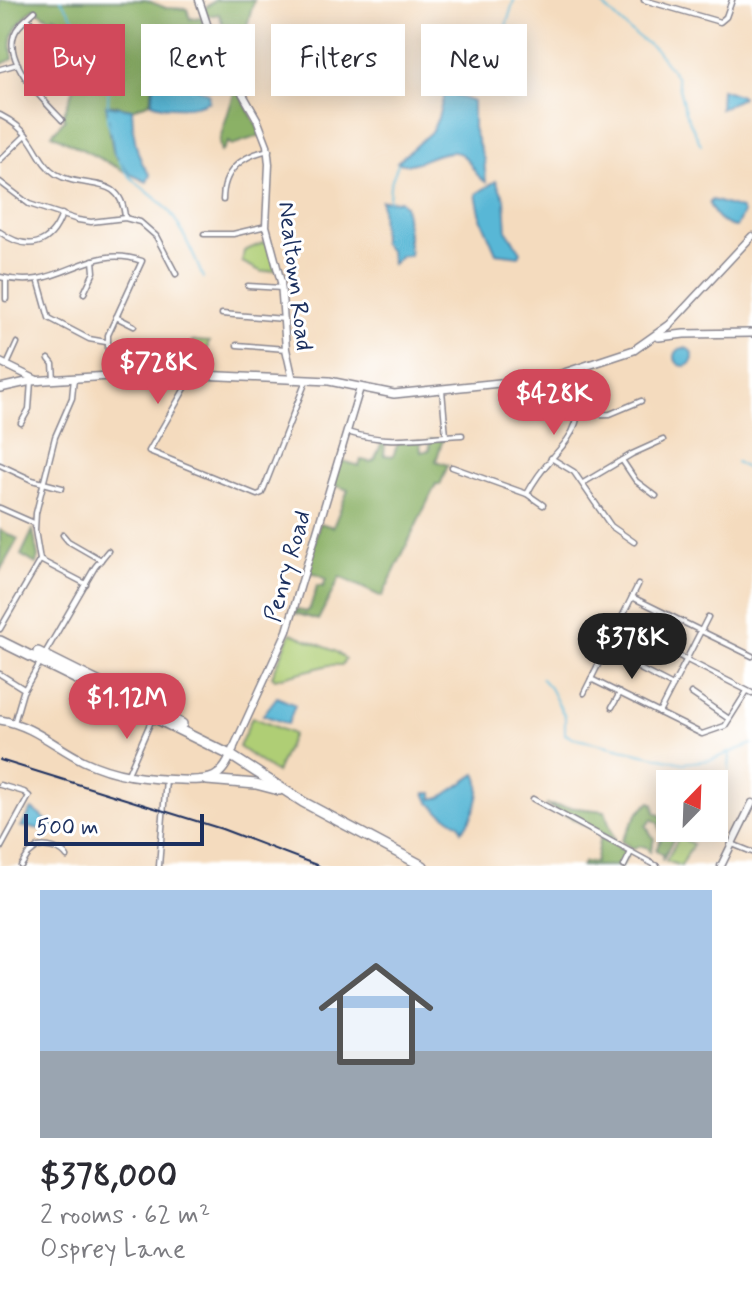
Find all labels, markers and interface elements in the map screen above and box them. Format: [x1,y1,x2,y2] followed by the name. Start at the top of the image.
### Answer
[24,24,125,96] chip: Buy
[141,24,255,96] chip: Rent
[271,24,405,96] chip: Filters
[421,24,527,96] chip: New
[270,200,319,353] street label: Nealtown Road
[102,338,214,406] pin: $728K
[119,347,197,381] text: $728K
[498,369,610,437] pin: $428K
[516,378,592,412] text: $428K
[258,507,319,626] street label: Penry Road
[576,613,688,681] pin: $378K
[596,622,668,656] text: $378K
[62,673,192,741] pin: $1.12M
[87,682,167,716] text: $1.12M
[656,770,728,842] north arrow
[656,770,728,842] map controls
[24,810,204,846] scale bar
[36,814,98,842] text: 500 m
[304,942,448,1086] icon: home
[40,1154,177,1199] text: $378,000
[40,1199,210,1233] text: 2 rooms · 62 m²
[40,1233,186,1267] text: Osprey Lane

